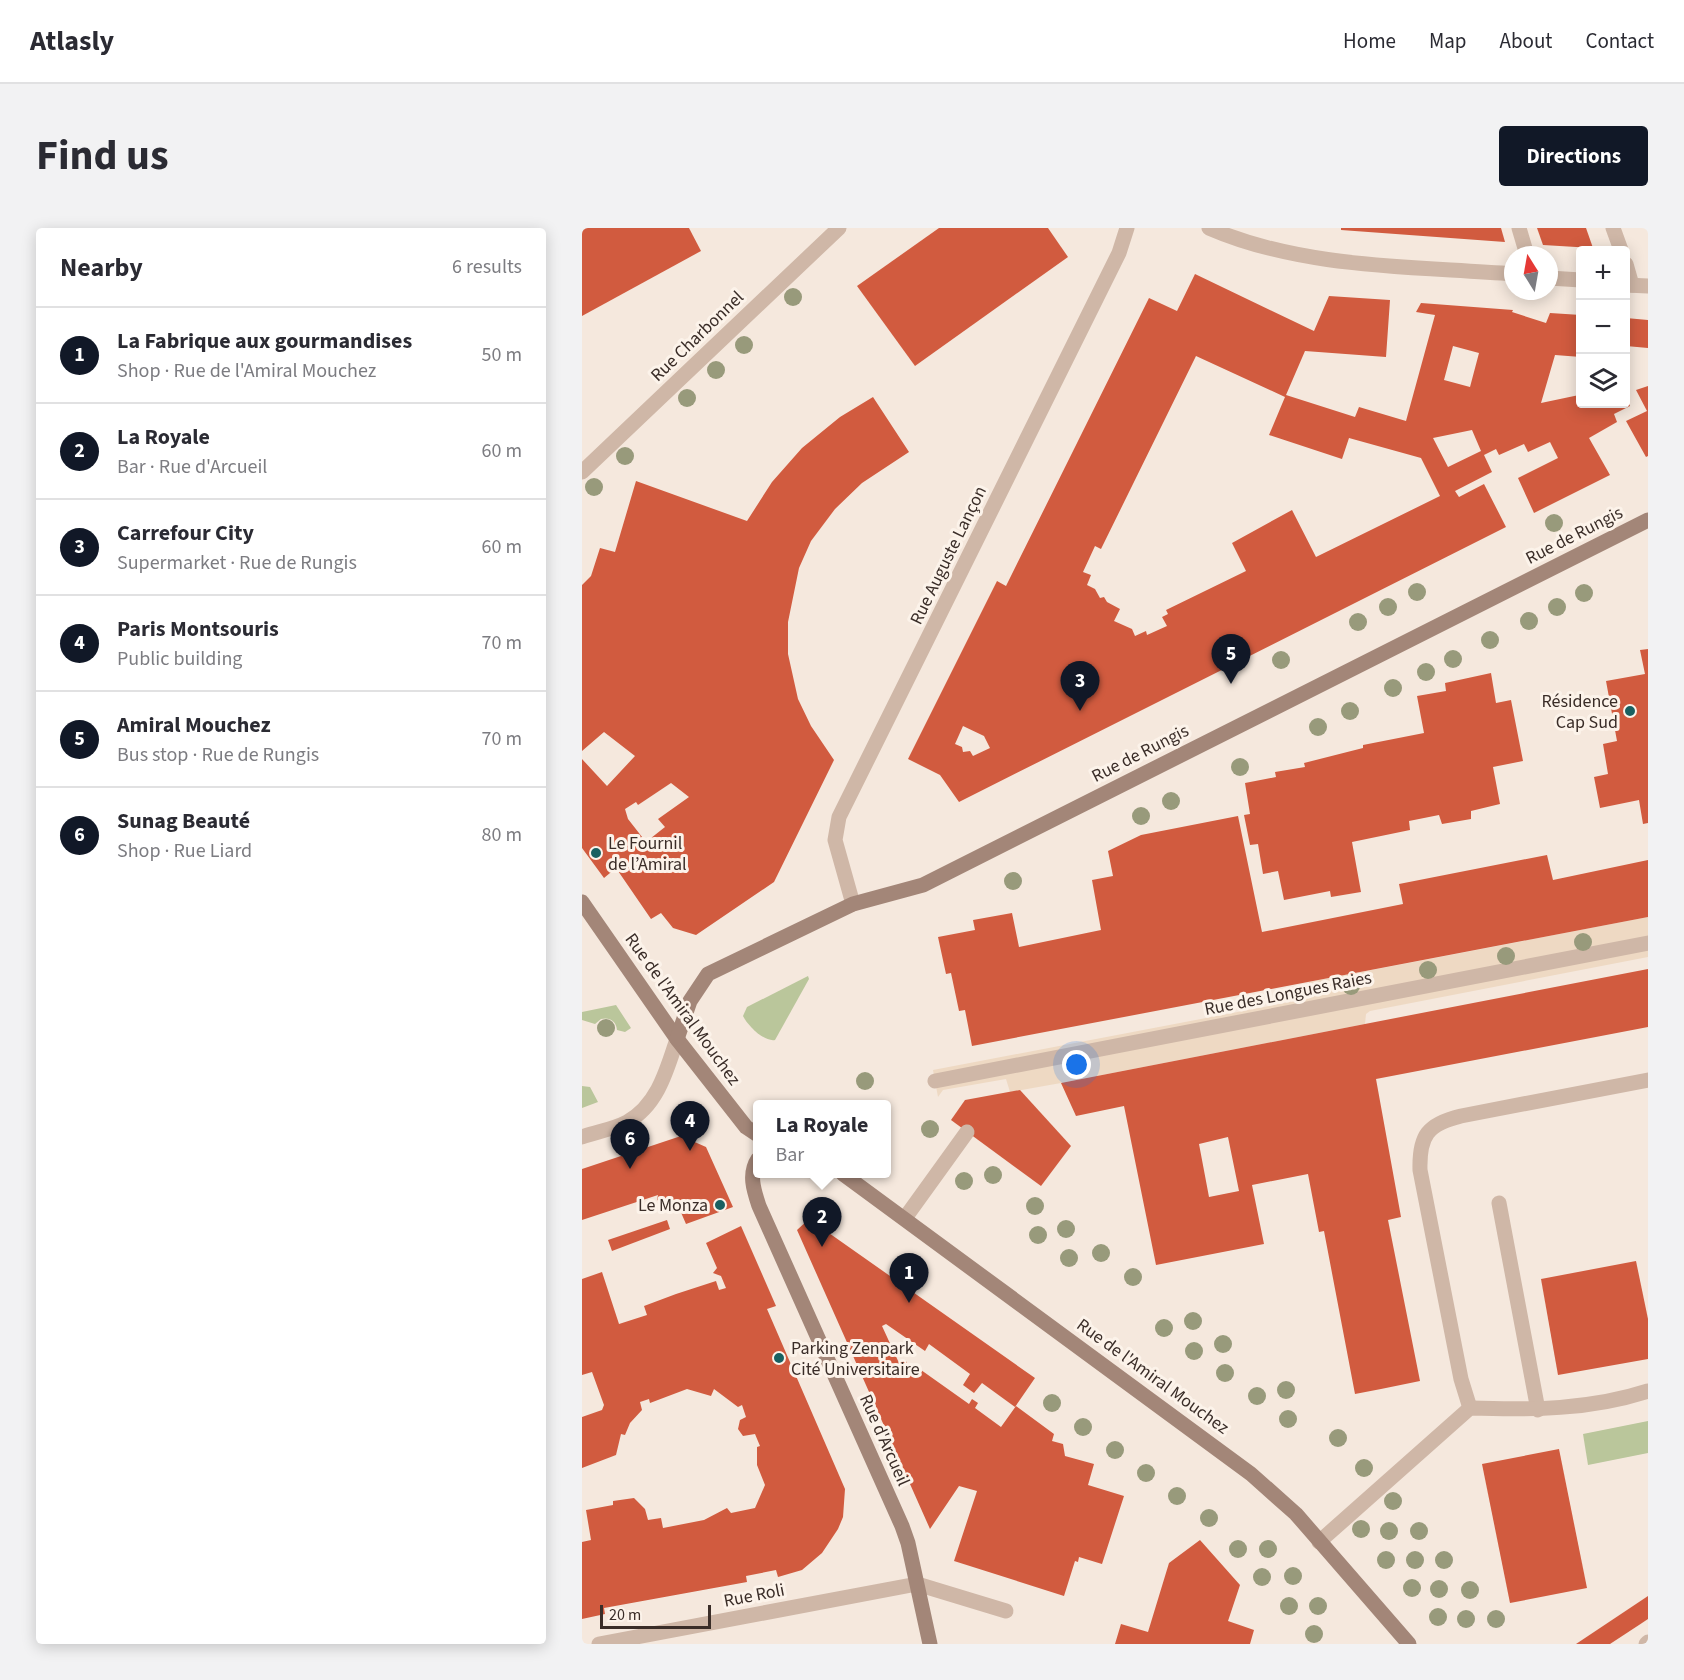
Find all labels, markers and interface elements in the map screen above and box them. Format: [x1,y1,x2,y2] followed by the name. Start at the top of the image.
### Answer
[30,21,114,61] text: Atlasly
[1343,26,1396,56] text: Home
[1429,26,1467,56] text: Map
[1500,26,1552,56] text: About
[1585,26,1654,56] text: Contact
[36,126,169,186] text: Find us
[1499,126,1648,186] button: Directions
[1504,246,1558,300] north arrow
[1576,246,1630,408] map controls
[1576,246,1630,300] button: +
[60,249,143,286] text: Nearby
[452,253,522,281] text: 6 results
[645,285,750,387] street label: Rue Charbonnel
[1576,300,1630,354] button: −
[117,325,412,357] text: La Fabrique aux gourmandises
[74,341,85,369] text: 1
[482,341,522,369] text: 50 m
[1576,354,1630,408] button: layers
[117,357,376,385] text: Shop · Rue de l'Amiral Mouchez
[117,421,210,453] text: La Royale
[74,437,85,465] text: 2
[482,437,522,465] text: 60 m
[117,453,267,481] text: Bar · Rue d'Arcueil
[904,482,993,629] street label: Rue Auguste Lançon
[1521,500,1627,571] street label: Rue de Rungis
[117,517,254,549] text: Carrefour City
[74,533,85,561] text: 3
[482,533,522,561] text: 60 m
[117,549,357,577] text: Supermarket · Rue de Rungis
[117,613,279,645] text: Paris Montsouris
[74,629,85,657] text: 4
[482,629,522,657] text: 70 m
[1212,634,1250,684] pin: 5
[117,645,242,673] text: Public building
[1060,662,1100,711] pin: 3
[1542,689,1618,735] place label: Résidence Cap Sud
[1623,704,1637,718] marker: Résidence Cap Sud
[117,709,271,741] text: Amiral Mouchez
[1087,718,1193,789] street label: Rue de Rungis
[74,725,85,753] text: 5
[482,725,522,753] text: 70 m
[117,741,319,769] text: Bus stop · Rue de Rungis
[117,805,250,837] text: Sunag Beauté
[74,821,85,849] text: 6
[482,821,522,849] text: 80 m
[608,831,687,877] place label: Le Fournil de l’Amiral
[117,837,252,865] text: Shop · Rue Liard
[589,846,603,860] marker: Le Fournil de l’Amiral
[619,928,747,1091] street label: Rue de l'Amiral Mouchez
[1202,965,1374,1022] street label: Rue des Longues Raies
[1062,1050,1091,1079] your location
[753,1100,891,1178] popup
[670,1102,710,1151] pin: 4
[776,1109,869,1141] text: La Royale
[610,1120,650,1169] pin: 6
[776,1141,804,1169] text: Bar
[638,1193,708,1218] place label: Le Monza
[713,1198,727,1212] marker: Le Monza
[802,1198,842,1247] pin: 2
[890,1254,928,1303] pin: 1
[1071,1313,1234,1440] street label: Rue de l'Amiral Mouchez
[791,1336,920,1382] place label: Parking Zenpark Cité Universitaire
[772,1351,786,1365] marker: Parking Zenpark Cité Universitaire
[853,1390,916,1490] street label: Rue d'Arcueil
[722,1577,787,1614] street label: Rue Roli
[600,1602,711,1630] scale bar
[609,1604,641,1626] text: 20 m

